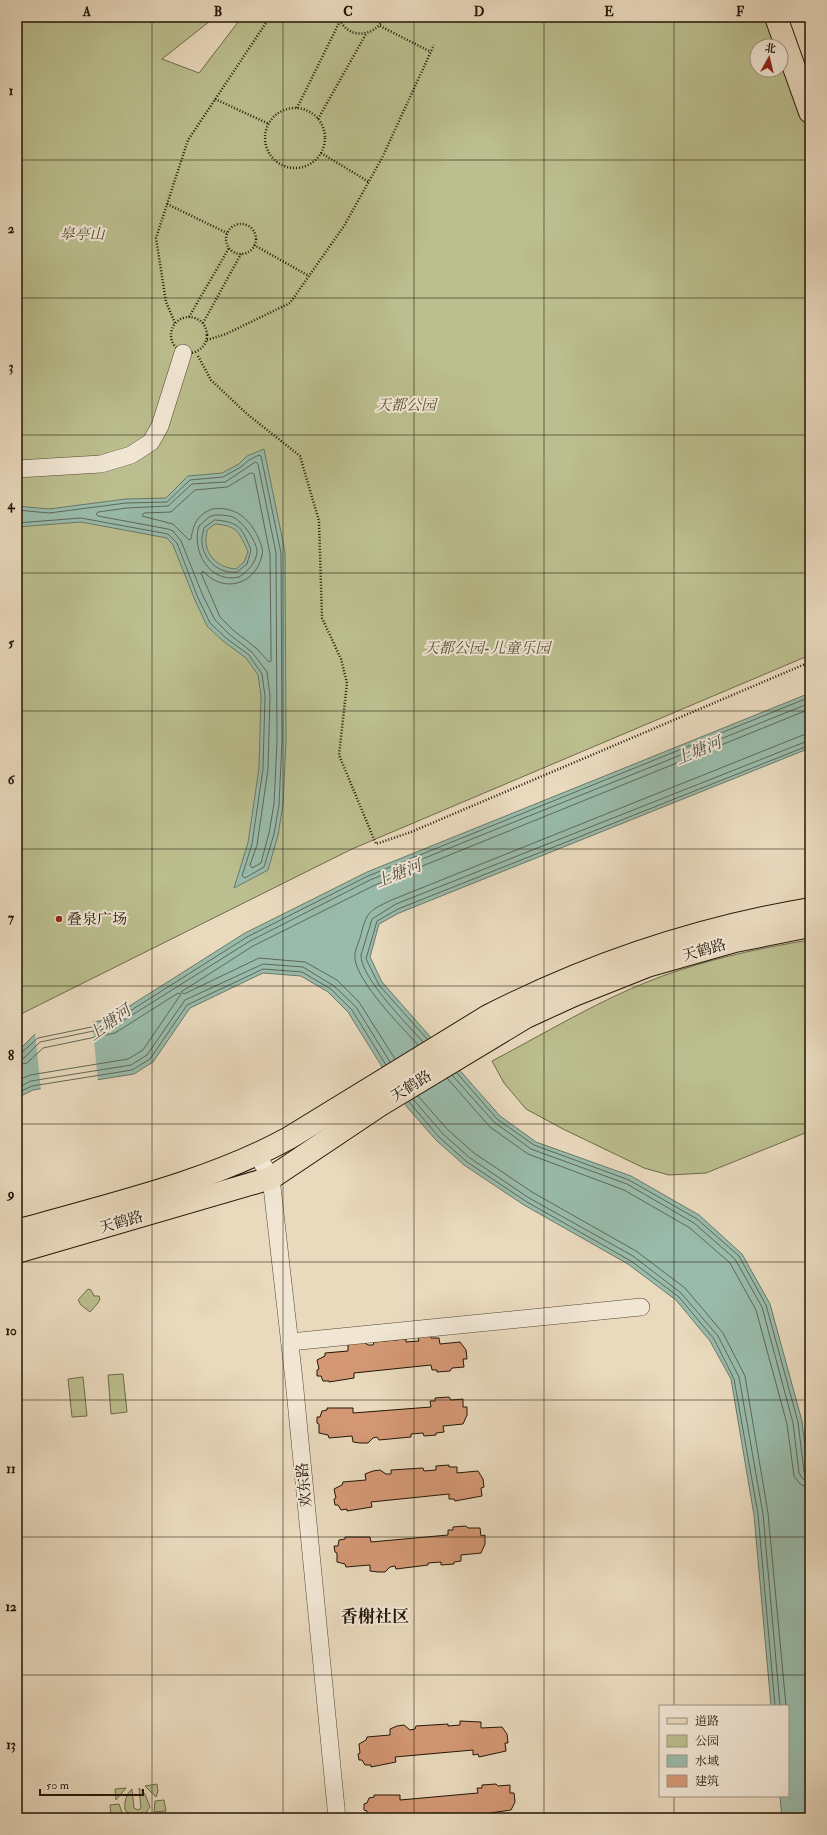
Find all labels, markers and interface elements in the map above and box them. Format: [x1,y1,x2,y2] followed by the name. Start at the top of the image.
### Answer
[82,4,92,20] text: A
[214,4,222,20] text: B
[343,4,353,20] text: C
[474,4,485,20] text: D
[604,4,614,20] text: E
[736,4,745,20] text: F
[749,38,789,78] north arrow
[764,41,777,56] text: 北
[9,83,14,99] text: 1
[8,221,15,237] text: 2
[59,225,106,244] park label: 皋亭山
[9,359,14,375] text: 3
[376,396,438,415] park label: 天都公园
[6,497,15,513] text: 4
[8,635,14,651] text: 5
[424,639,552,658] park label: 天都公园-儿童乐园
[672,732,727,769] water label: 上塘河
[8,772,16,788] text: 6
[372,855,427,892] water label: 上塘河
[8,910,15,926] text: 7
[67,910,127,929] place label: 叠泉广场
[54,914,64,924] marker: 叠泉广场
[680,935,728,966] street label: 天鹤路
[84,999,137,1045] water label: 上塘河
[8,1048,14,1064] text: 8
[387,1066,435,1106] street label: 天鹤路
[6,1186,15,1202] text: 9
[97,1207,145,1238] street label: 天鹤路
[5,1323,17,1339] text: 10
[6,1461,16,1477] text: 11
[293,1462,316,1508] street label: 欢东路
[5,1599,17,1615] text: 12
[341,1606,409,1627] district label: 香榭社区
[659,1705,789,1797] legend
[695,1714,719,1729] text: 道路
[695,1734,719,1749] text: 公园
[6,1737,16,1753] text: 13
[695,1754,719,1769] text: 水域
[40,1771,143,1797] scale bar
[695,1774,719,1789] text: 建筑
[46,1778,70,1793] text: 50 m

